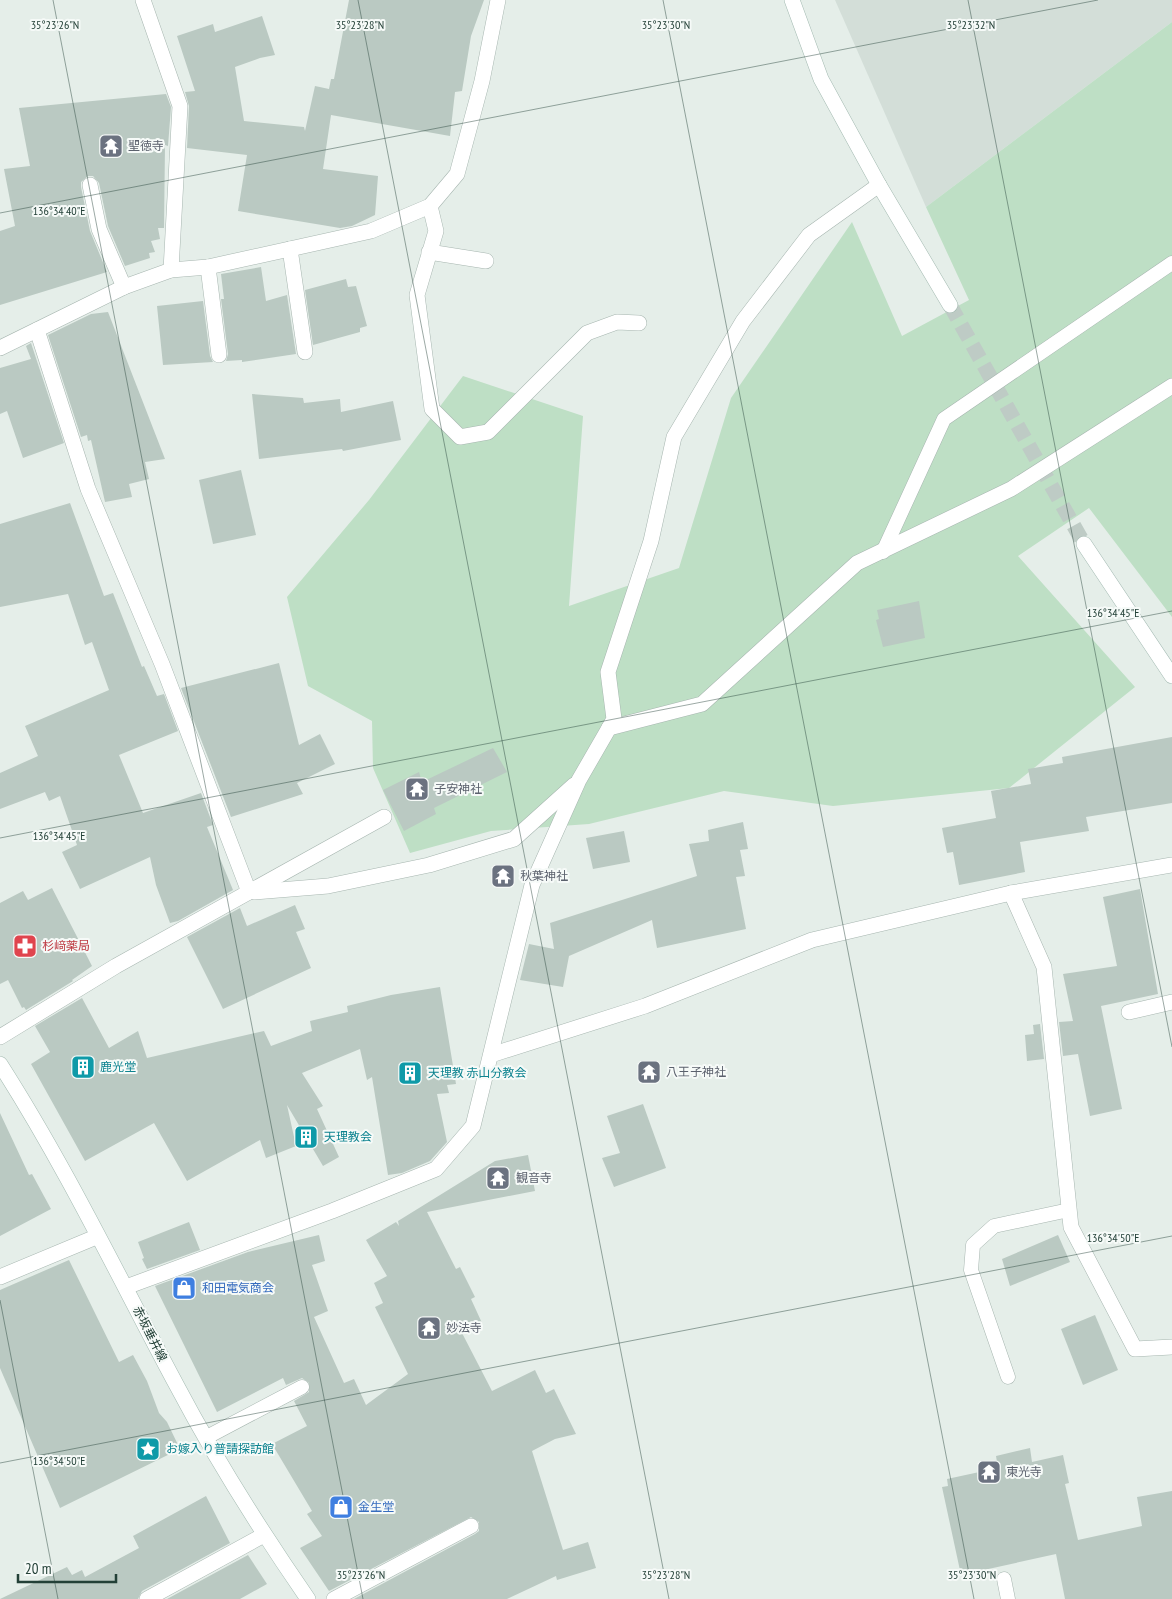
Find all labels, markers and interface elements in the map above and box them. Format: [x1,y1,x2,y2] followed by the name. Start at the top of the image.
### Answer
[31,17,79,32] text: 35°23'26"N
[336,17,384,32] text: 35°23'28"N
[642,17,690,32] text: 35°23'30"N
[947,17,995,32] text: 35°23'32"N
[98,133,124,159] temple icon: 聖徳寺
[128,138,164,153] place label: 聖徳寺
[33,203,85,218] text: 136°34'40"E
[1087,605,1139,620] text: 136°34'45"E
[404,776,430,802] temple icon: 子安神社
[434,781,482,796] place label: 子安神社
[33,828,85,843] text: 136°34'45"E
[490,863,516,889] temple icon: 秋葉神社
[520,868,568,883] place label: 秋葉神社
[12,933,38,959] pharmacy icon: 杉﨑薬局
[42,938,90,953] place label: 杉﨑薬局
[70,1054,96,1080] building icon: 鹿光堂
[100,1059,136,1074] place label: 鹿光堂
[636,1059,662,1085] temple icon: 八王子神社
[397,1060,423,1086] building icon: 天理教 赤山分教会
[666,1064,726,1079] place label: 八王子神社
[428,1065,527,1080] place label: 天理教 赤山分教会
[293,1124,319,1150] building icon: 天理教会
[324,1129,372,1144] place label: 天理教会
[485,1165,511,1191] temple icon: 観音寺
[516,1170,552,1185] place label: 観音寺
[1087,1230,1139,1245] text: 136°34'50"E
[171,1275,197,1301] shop icon: 和田電気商会
[202,1280,274,1295] place label: 和田電気商会
[130,1304,171,1364] street label: 赤坂垂井線
[416,1315,442,1341] temple icon: 妙法寺
[446,1320,482,1335] place label: 妙法寺
[135,1436,161,1462] place icon: お嫁入り普請探訪館
[166,1441,274,1456] place label: お嫁入り普請探訪館
[33,1453,85,1468] text: 136°34'50"E
[976,1459,1002,1485] temple icon: 東光寺
[1006,1464,1042,1479] place label: 東光寺
[328,1494,354,1520] shop icon: 金生堂
[358,1499,394,1514] place label: 金生堂
[18,1552,115,1584] scale bar
[25,1559,51,1578] text: 20 m
[337,1567,385,1582] text: 35°23'26"N
[642,1567,690,1582] text: 35°23'28"N
[948,1567,996,1582] text: 35°23'30"N

